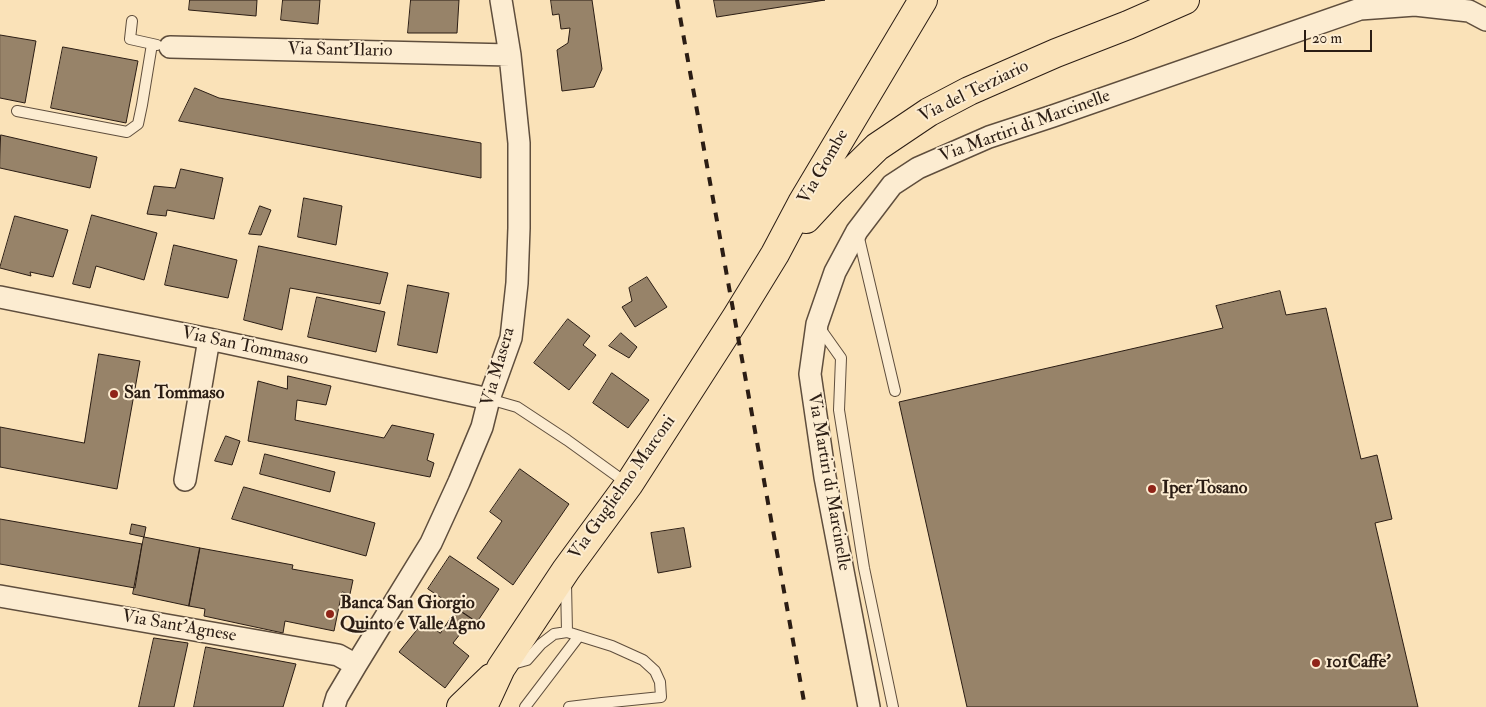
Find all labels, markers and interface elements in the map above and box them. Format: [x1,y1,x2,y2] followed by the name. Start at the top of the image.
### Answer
[1306,20,1374,52] scale bar
[1312,29,1342,48] text: 20 m
[287,39,393,63] street label: Via Sant'Ilario
[915,56,1033,128] street label: Via del Terziario
[937,86,1113,168] street label: Via Martiri di Marcinelle
[794,126,854,208] street label: Via Gombe
[180,323,310,371] street label: Via San Tommaso
[477,325,521,409] street label: Via Masera
[124,383,224,405] place label: San Tommaso
[108,388,120,400] marker: San Tommaso
[802,391,854,573] street label: Via Martiri di Marcinelle
[565,412,681,564] street label: Via Guglielmo Marconi
[1162,478,1247,500] place label: Iper Tosano
[1146,483,1158,495] marker: Iper Tosano
[340,593,485,636] place label: Banca San Giorgio Quinto e Valle Agno
[120,606,238,648] street label: Via Sant'Agnese
[324,608,336,620] marker: Banca San Giorgio Quinto e Valle Agno
[1326,652,1391,674] place label: 101Caffe'
[1310,657,1322,669] marker: 101Caffe'

